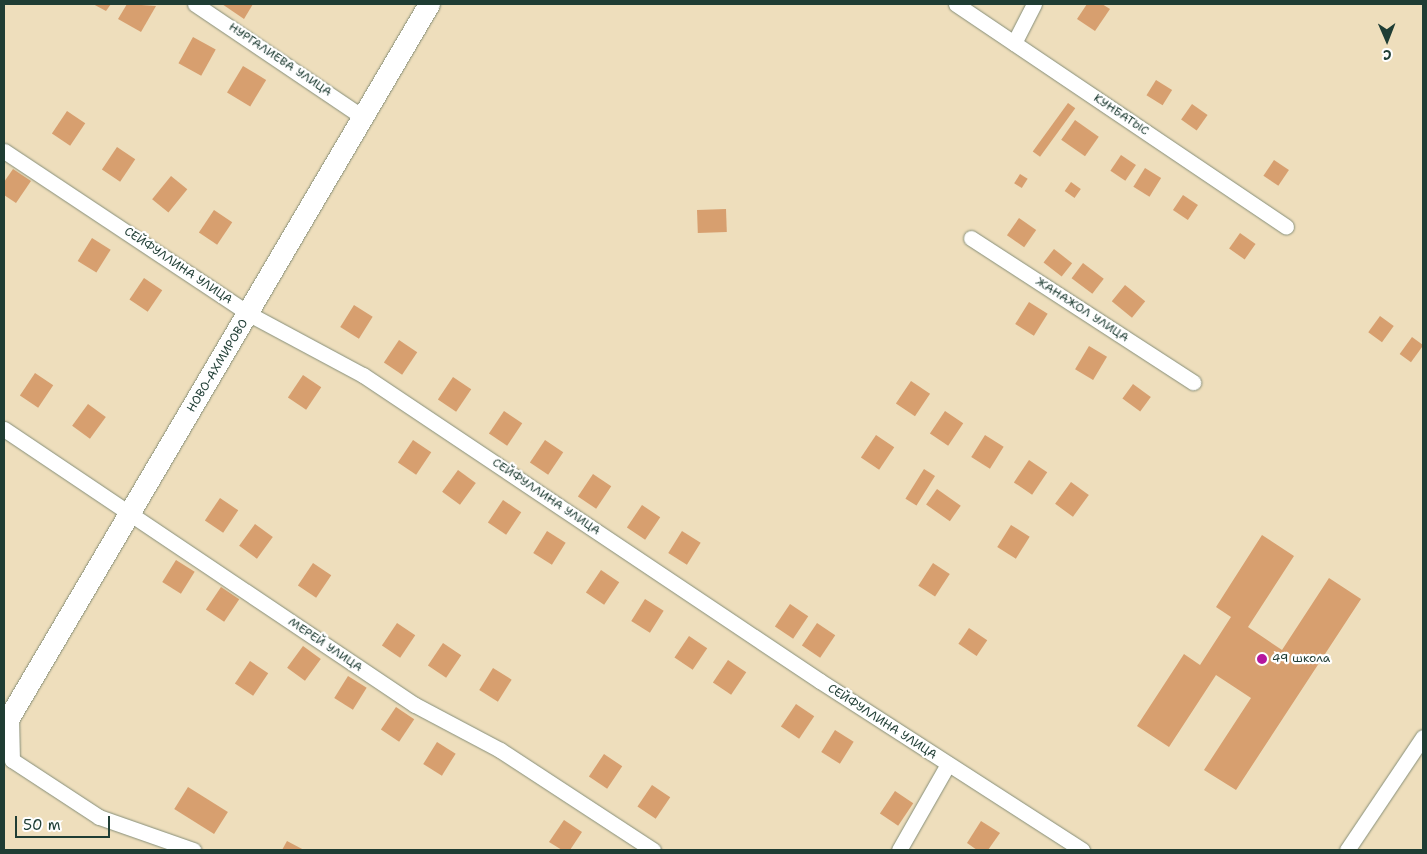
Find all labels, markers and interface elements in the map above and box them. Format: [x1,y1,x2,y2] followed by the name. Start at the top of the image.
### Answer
[1362,15,1412,65] north arrow
[226,20,334,100] street label: НУРГАЛИЕВА УЛИЦА
[1383,46,1392,64] text: С
[1091,91,1151,139] street label: КУНБАТЫС
[121,224,235,308] street label: СЕЙФУЛЛИНА УЛИЦА
[1033,275,1131,345] street label: ЖАНАЖОЛ УЛИЦА
[185,317,251,415] street label: НОВО-АХМИРОВО
[489,455,603,539] street label: СЕЙФУЛЛИНА УЛИЦА
[285,615,365,675] street label: МЕРЕЙ УЛИЦА
[1272,652,1330,666] place label: 49 школа
[1256,653,1268,665] marker: 49 школа
[825,681,939,763] street label: СЕЙФУЛЛИНА УЛИЦА
[18,806,112,838] scale bar
[23,815,61,835] text: 50 m

